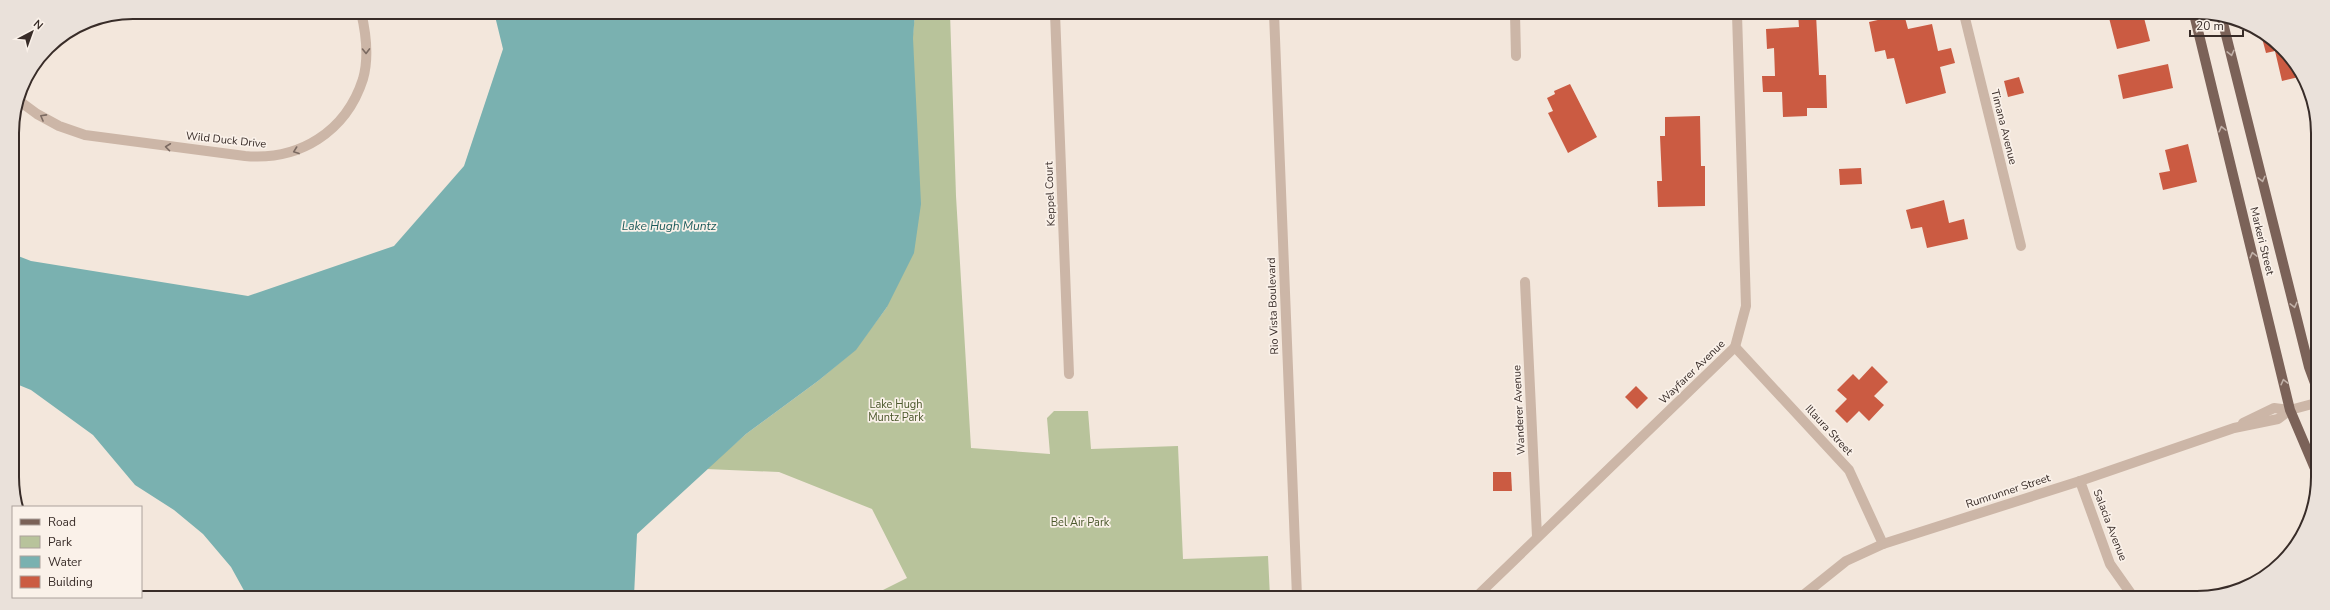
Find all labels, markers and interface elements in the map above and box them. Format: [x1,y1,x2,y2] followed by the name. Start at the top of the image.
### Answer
[12,12,52,52] north arrow
[2190,12,2243,38] scale bar
[30,16,46,33] text: N
[2196,18,2224,34] text: 20 m
[362,48,370,54] one-way arrow
[2226,49,2235,56] one-way arrow
[1987,88,2021,166] street label: Timana Avenue
[39,115,47,122] one-way arrow
[2218,126,2226,132] one-way arrow
[185,128,267,152] street label: Wild Duck Drive
[165,142,171,151] one-way arrow
[293,146,300,154] one-way arrow
[1041,161,1059,227] street label: Keppel Court
[2257,175,2266,182] one-way arrow
[2246,205,2278,277] street label: Markeri Street
[622,218,717,234] water label: Lake Hugh Muntz
[2249,252,2257,259] one-way arrow
[1264,257,1282,355] street label: Rio Vista Boulevard
[2289,302,2297,308] one-way arrow
[1656,337,1728,407] street label: Wayfarer Avenue
[1509,365,1529,455] street label: Wanderer Avenue
[2280,378,2288,385] one-way arrow
[868,397,924,425] park label: Lake Hugh Muntz Park
[1802,402,1856,459] street label: Illaura Street
[1964,470,2052,512] street label: Rumrunner Street
[2089,487,2131,563] street label: Salacia Avenue
[12,506,142,598] legend
[48,514,76,530] text: Road
[1051,515,1110,530] park label: Bel Air Park
[48,534,73,550] text: Park
[48,554,82,570] text: Water
[48,574,93,590] text: Building

